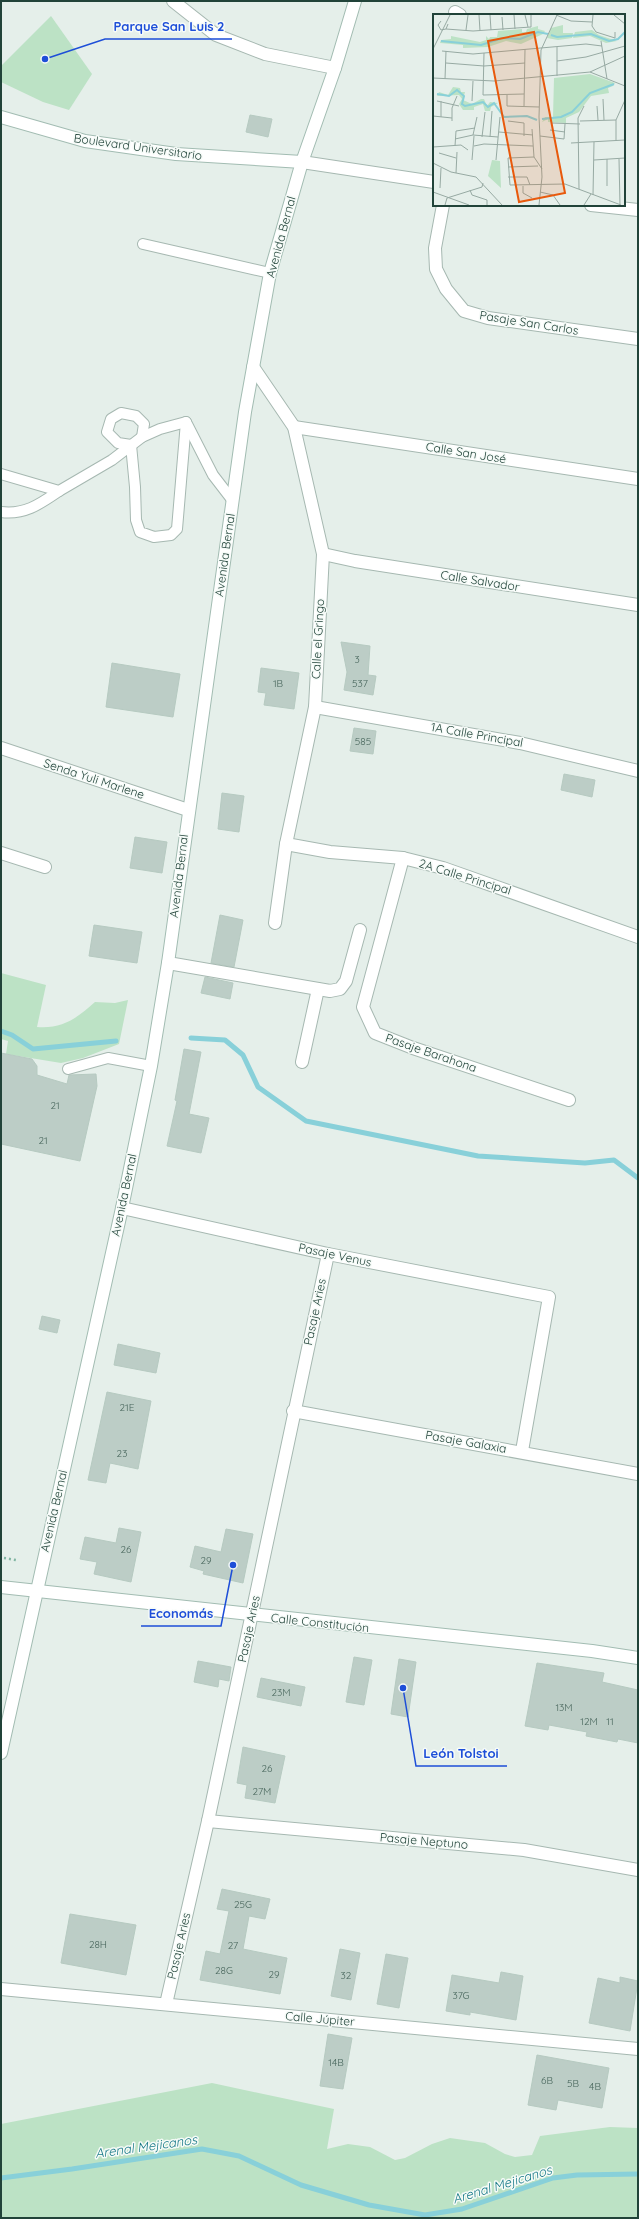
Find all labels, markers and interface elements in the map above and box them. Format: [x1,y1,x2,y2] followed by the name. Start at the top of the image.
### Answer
[105,14,232,39] callout: Parque San Luis 2
[433,14,625,206] inset map
[113,18,225,34] text: Parque San Luis 2
[73,130,203,163] street label: Boulevard Universitario
[262,194,299,279] street label: Avenida Bernal
[478,307,580,338] street label: Pasaje San Carlos
[425,439,508,466] street label: Calle San José
[211,512,238,598] street label: Avenida Bernal
[440,567,521,594] street label: Calle Salvador
[308,598,327,679] street label: Calle el Gringo
[354,653,360,666] house number: 3
[273,677,284,690] house number: 1B
[352,677,368,690] house number: 537
[430,719,524,750] street label: 1A Calle Principal
[355,735,371,748] house number: 585
[42,755,147,802] street label: Senda Yuli Marlene
[166,833,191,919] street label: Avenida Bernal
[417,855,513,898] street label: 2A Calle Principal
[383,1030,479,1075] street label: Pasaje Barahona
[50,1099,60,1112] house number: 21
[38,1134,48,1147] house number: 21
[107,1152,140,1238] street label: Avenida Bernal
[297,1239,373,1270] street label: Pasaje Venus
[300,1277,329,1347] street label: Pasaje Aries
[120,1401,135,1414] house number: 21E
[424,1427,508,1456] street label: Pasaje Galaxia
[117,1447,127,1460] house number: 23
[37,1468,70,1553] street label: Avenida Bernal
[121,1543,132,1556] house number: 26
[200,1554,212,1567] house number: 29
[234,1594,263,1664] street label: Pasaje Aries
[141,1601,221,1626] callout: Economás
[149,1605,213,1621] text: Economás
[270,1610,370,1635] street label: Calle Constitución
[271,1686,291,1699] house number: 23M
[555,1701,573,1714] house number: 13M
[580,1715,598,1728] house number: 12M
[606,1715,614,1728] house number: 11
[416,1741,507,1766] callout: León Tolstoi
[423,1745,499,1761] text: León Tolstoi
[262,1762,273,1775] house number: 26
[253,1785,271,1798] house number: 27M
[379,1829,469,1852] street label: Pasaje Neptuno
[234,1898,252,1911] house number: 25G
[164,1911,194,1981] street label: Pasaje Aries
[89,1938,107,1951] house number: 28H
[228,1939,238,1952] house number: 27
[215,1964,233,1977] house number: 28G
[268,1968,280,1981] house number: 29
[341,1969,352,1982] house number: 32
[452,1989,470,2002] house number: 37G
[285,2008,356,2029] street label: Calle Júpiter
[328,2056,344,2069] house number: 14B
[541,2074,553,2087] house number: 6B
[567,2077,579,2090] house number: 5B
[589,2080,601,2093] house number: 4B
[94,2131,199,2161] water label: Arenal Mejicanos
[450,2161,554,2207] water label: Arenal Mejicanos

